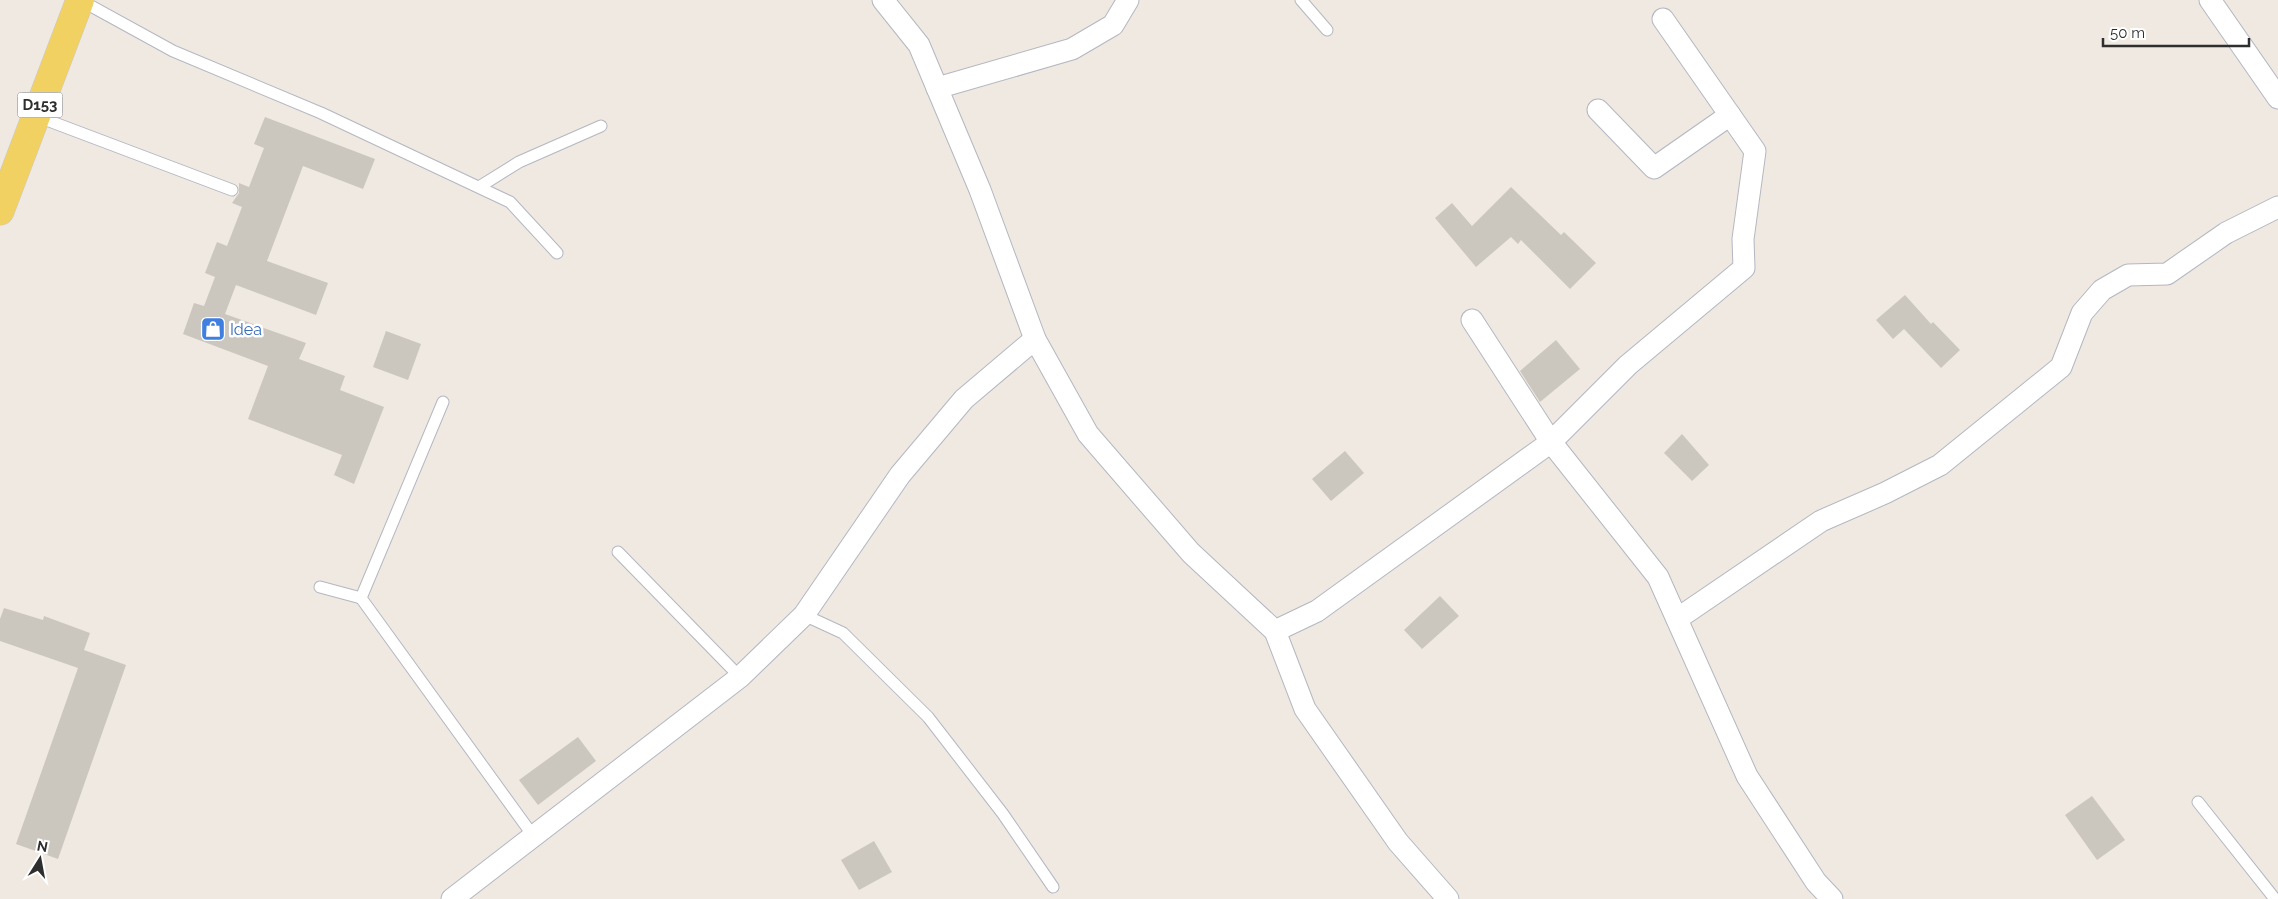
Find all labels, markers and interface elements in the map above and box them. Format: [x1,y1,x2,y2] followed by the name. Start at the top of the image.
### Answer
[2103,15,2249,47] scale bar
[2110,24,2145,42] text: 50 m
[18,92,62,118] road number: D153
[200,316,226,342] shop icon: Idea
[230,320,262,339] place label: Idea
[15,834,65,884] north arrow
[36,837,49,855] text: N

